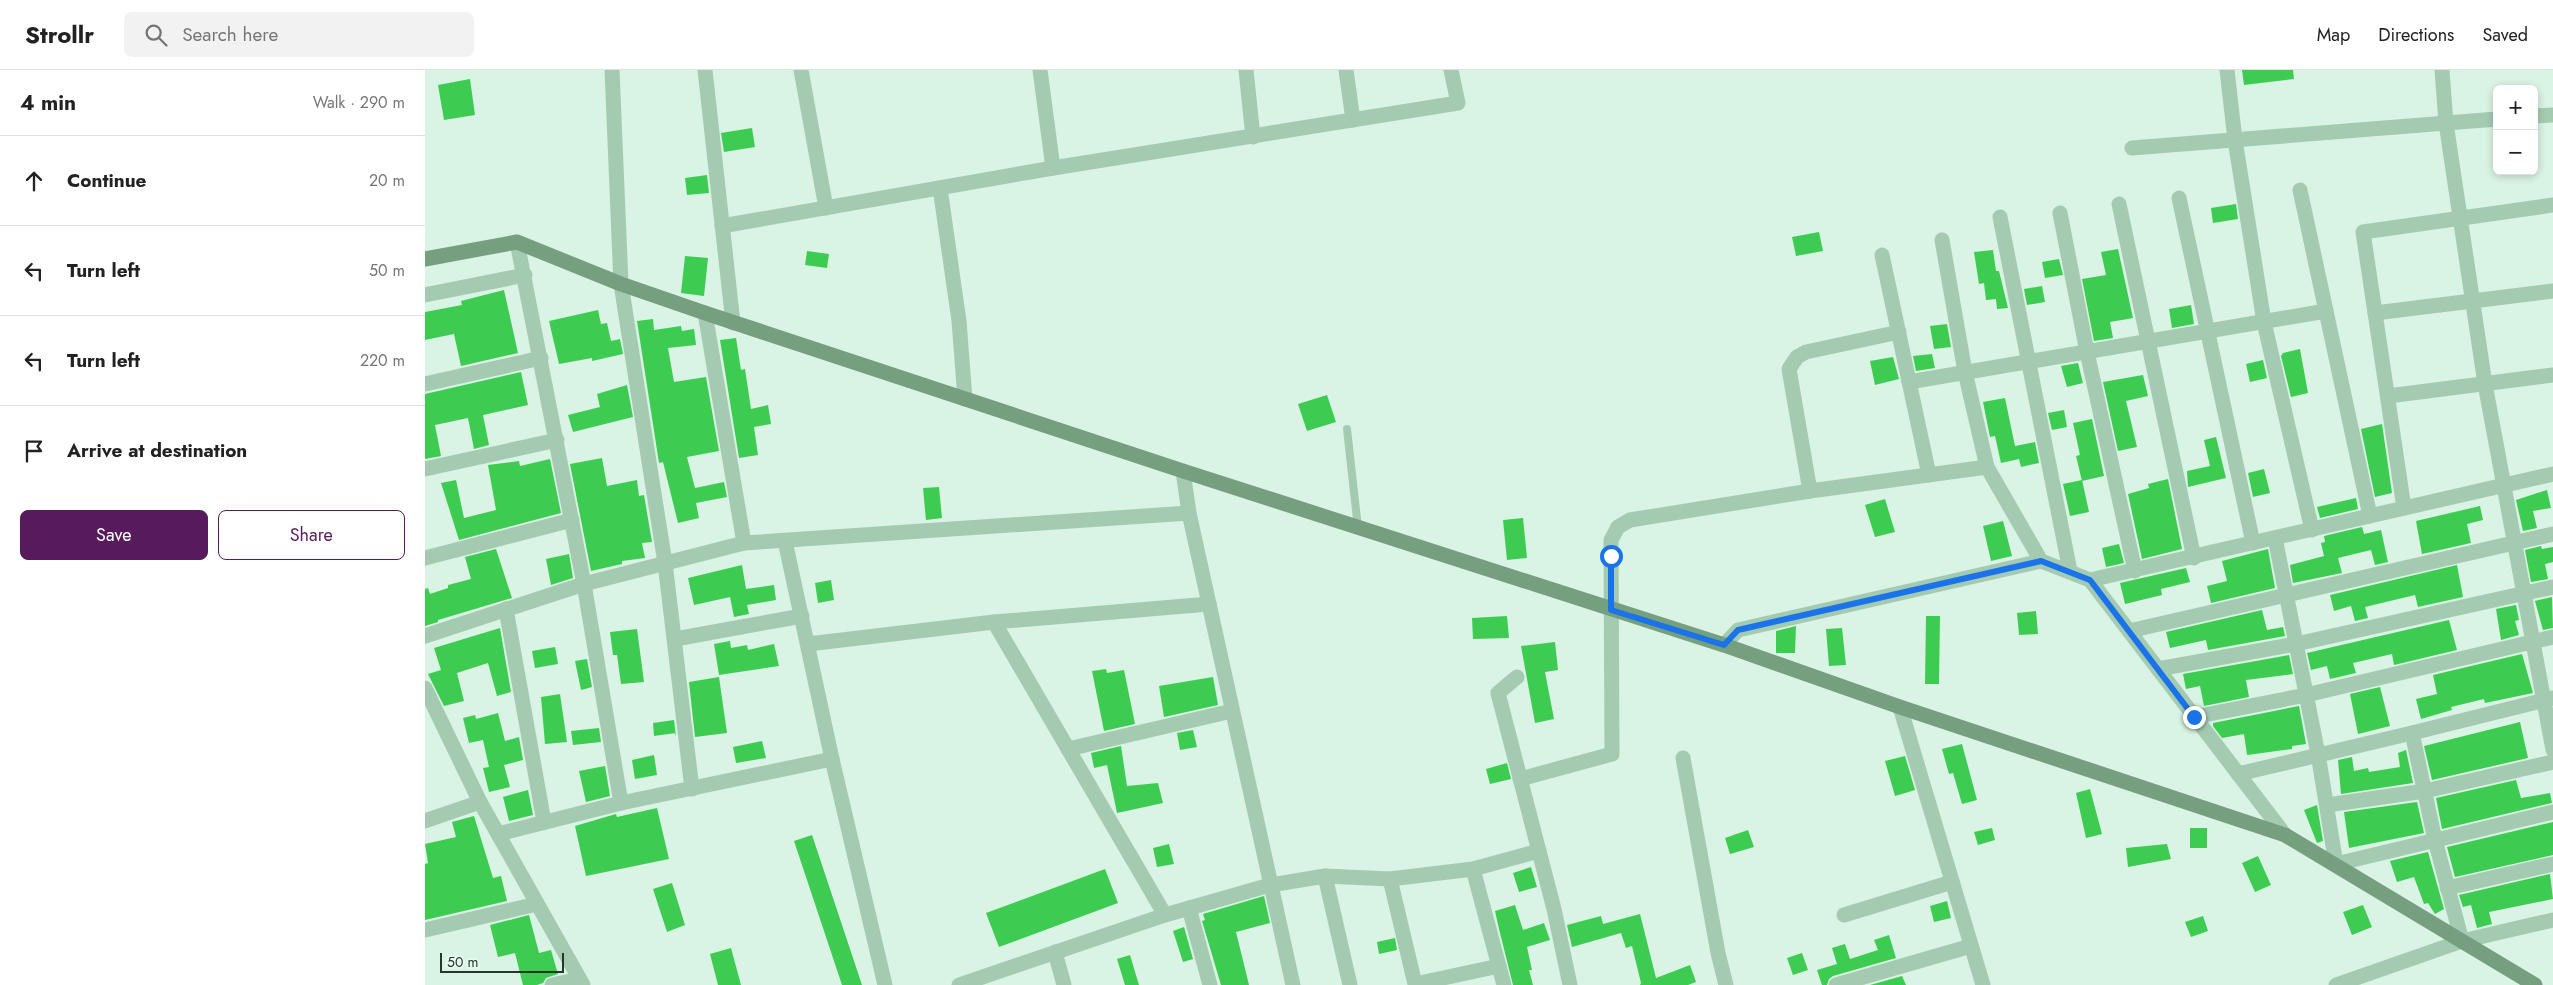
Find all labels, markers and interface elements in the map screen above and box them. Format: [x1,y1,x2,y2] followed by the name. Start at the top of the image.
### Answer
[124,12,474,57] search box
[25,17,94,52] text: Strollr
[142,21,170,49] icon: search
[182,21,278,48] text: Search here
[2317,22,2350,48] text: Map
[2378,22,2454,48] text: Directions
[2482,22,2528,48] text: Saved
[2493,85,2538,175] map controls
[2493,85,2538,130] button: +
[20,88,76,118] text: 4 min
[313,91,405,114] text: Walk · 290 m
[2493,130,2538,175] button: −
[20,167,48,195] icon: ahead
[67,167,146,194] text: Continue
[369,169,405,192] text: 20 m
[20,257,48,285] icon: left
[67,257,140,284] text: Turn left
[369,259,405,282] text: 50 m
[20,347,48,375] icon: left
[67,347,140,374] text: Turn left
[360,349,405,372] text: 220 m
[20,437,48,465] icon: arrive
[67,437,247,464] text: Arrive at destination
[20,510,208,560] button: Save
[218,510,405,560] button: Share
[1600,545,1623,568] route start
[2183,706,2206,729] route end
[440,950,564,973] scale bar
[447,952,478,972] text: 50 m

